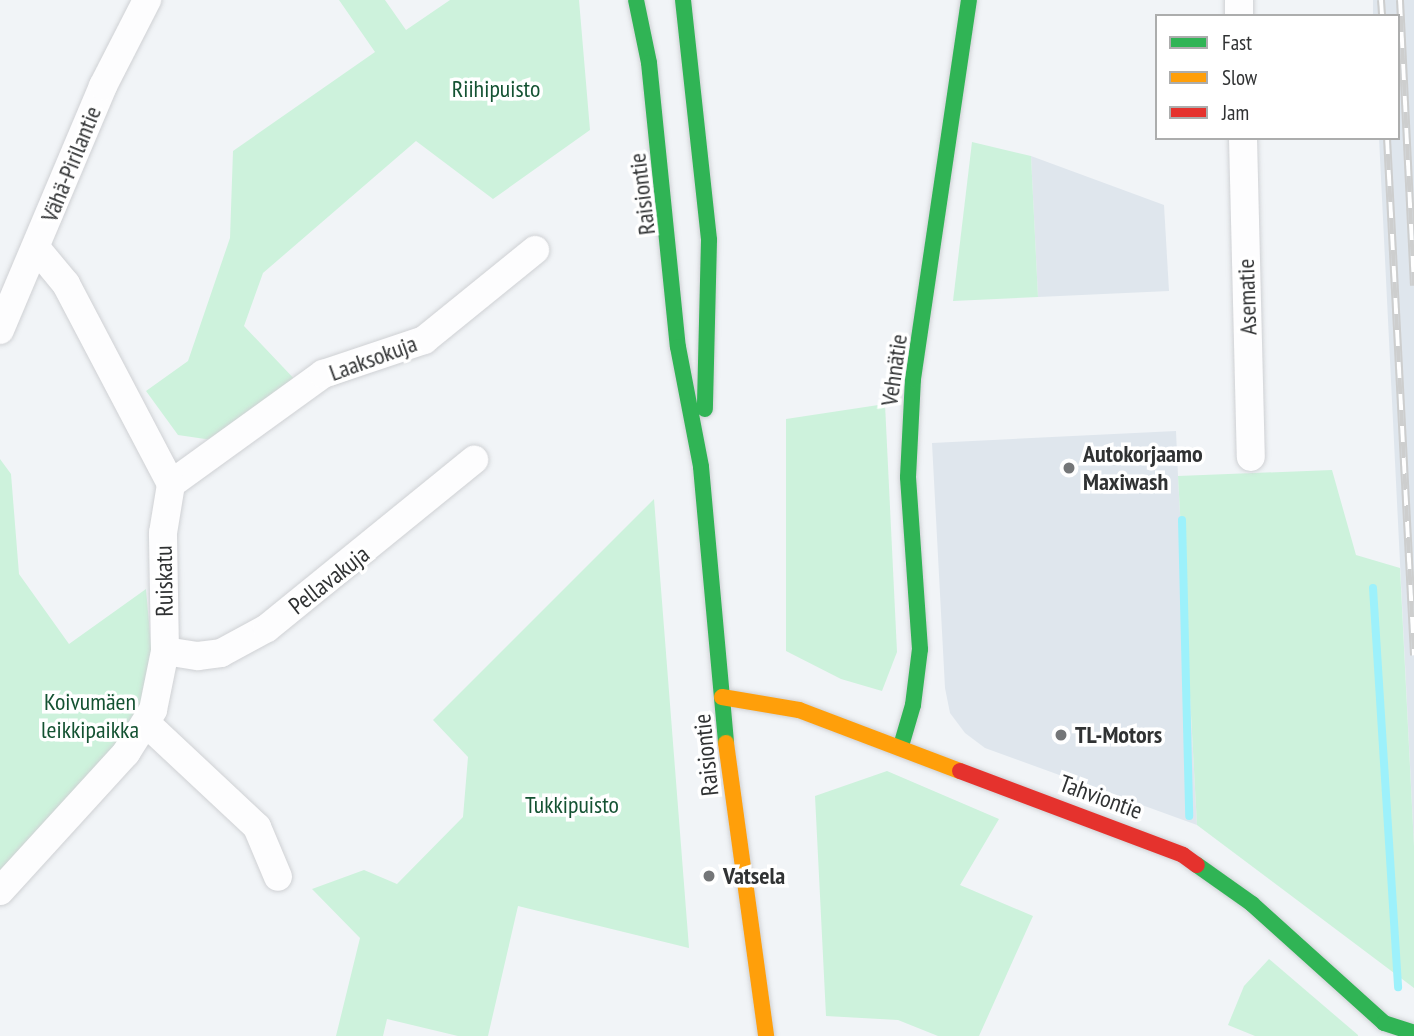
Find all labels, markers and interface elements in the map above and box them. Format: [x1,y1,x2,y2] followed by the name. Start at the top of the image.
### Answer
[1155,14,1400,140] legend
[1222,29,1252,56] text: Fast
[1222,64,1257,91] text: Slow
[452,75,540,103] park label: Riihipuisto
[1222,99,1249,126] text: Jam
[35,102,107,226] street label: Vähä-Pirilantie
[623,151,661,237] street label: Raisiontie
[1231,258,1263,336] street label: Asematie
[325,329,421,387] street label: Laaksokuja
[875,332,913,408] street label: Vehnätie
[1083,440,1203,496] place label: Autokorjaamo Maxiwash
[1061,460,1077,476] marker: Autokorjaamo Maxiwash
[283,540,375,620] street label: Pellavakuja
[149,545,179,617] street label: Ruiskatu
[41,688,139,744] park label: Koivumäen leikkipaikka
[687,713,725,797] street label: Raisiontie
[1075,721,1162,749] place label: TL-Motors
[1053,727,1069,743] marker: TL-Motors
[1056,769,1146,825] street label: Tahviontie
[525,791,619,819] park label: Tukkipuisto
[723,862,785,890] place label: Vatsela
[701,868,717,884] marker: Vatsela

